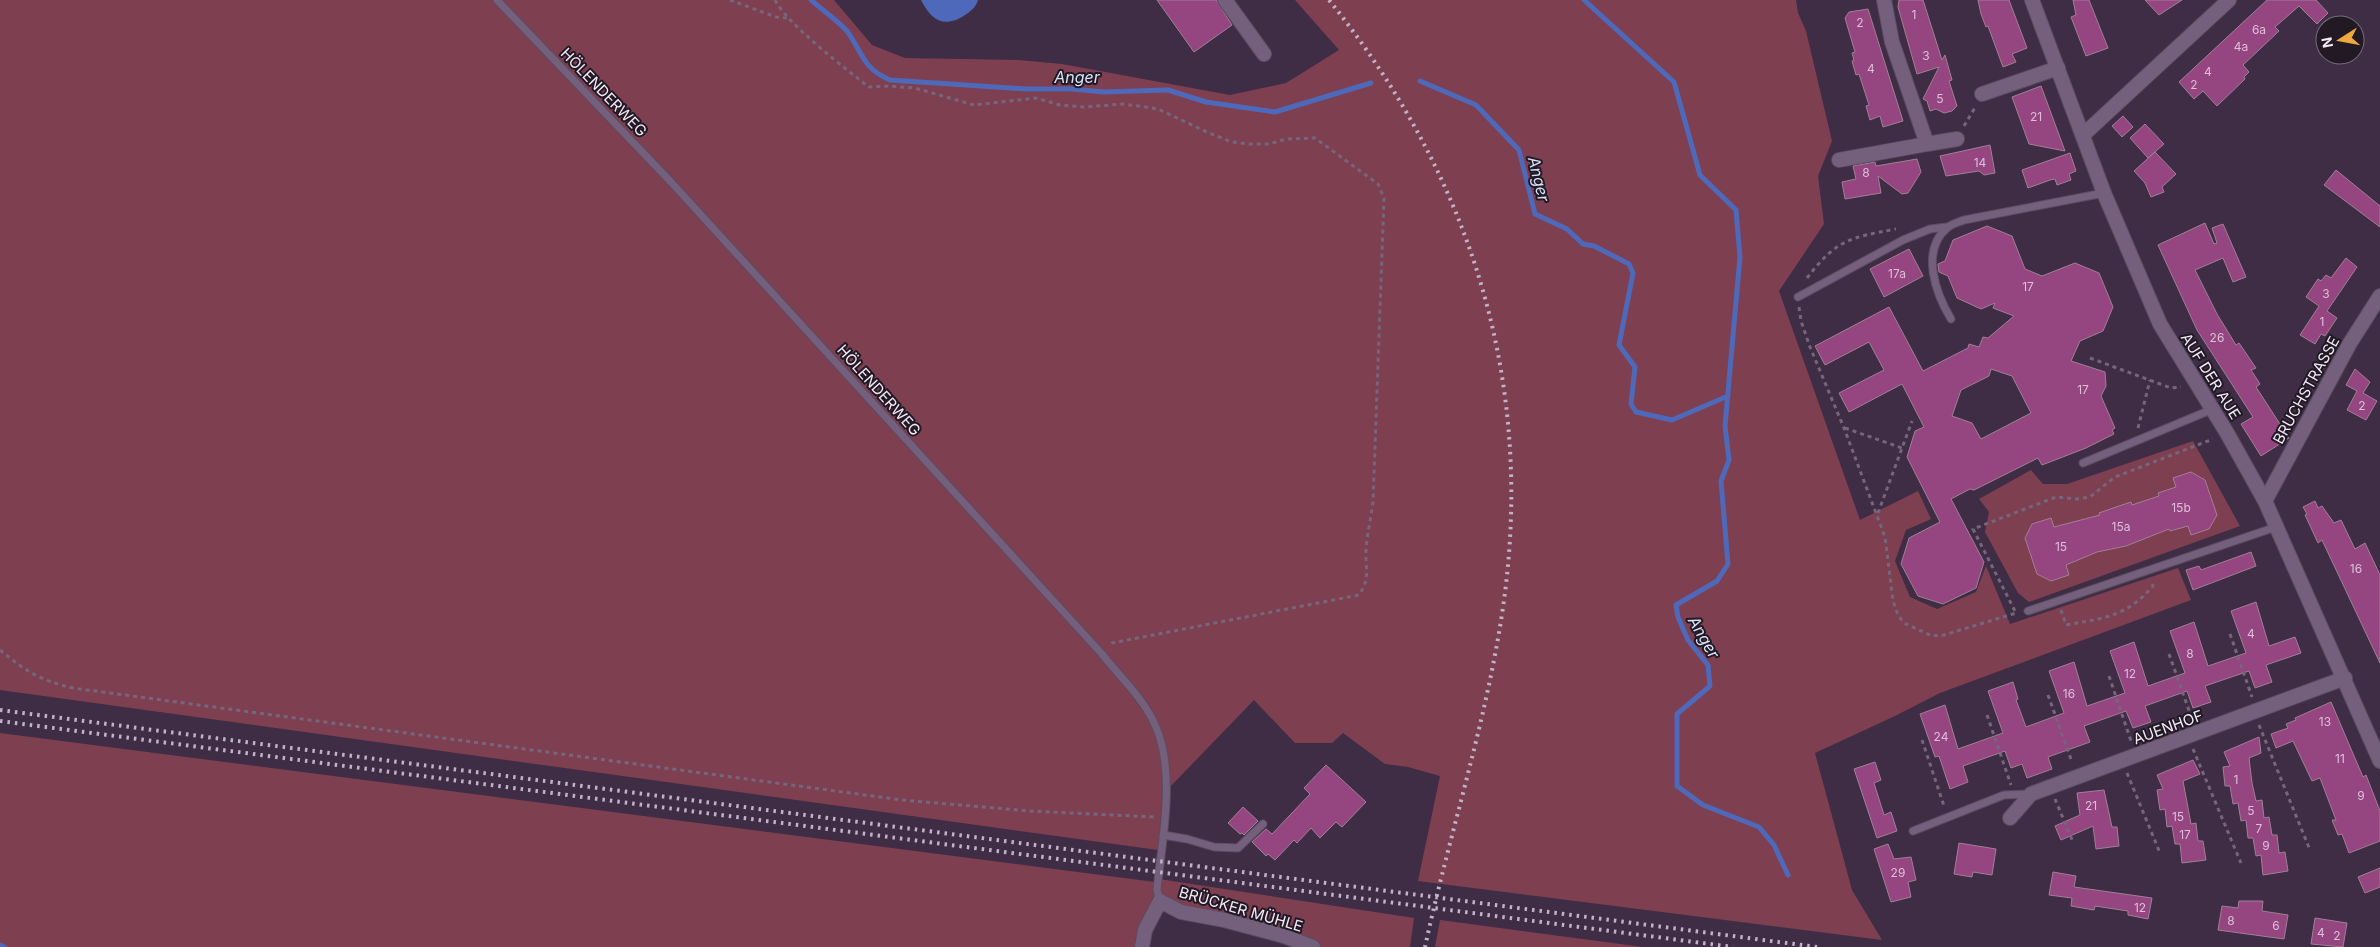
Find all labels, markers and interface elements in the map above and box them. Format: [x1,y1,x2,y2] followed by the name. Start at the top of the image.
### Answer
[1912,7,1916,22] house number: 1
[1856,15,1864,30] house number: 2
[2315,15,2365,65] north arrow
[2252,22,2266,37] house number: 6a
[2317,36,2336,49] text: N
[2234,39,2248,54] house number: 4a
[557,44,651,140] street label: HÖLENDERWEG
[1922,48,1930,63] house number: 3
[1867,61,1875,76] house number: 4
[2204,64,2212,79] house number: 4
[1053,67,1101,87] water label: Anger
[2190,77,2198,92] house number: 2
[1936,91,1944,106] house number: 5
[2030,109,2042,124] house number: 21
[1524,154,1554,204] water label: Anger
[1974,155,1987,170] house number: 14
[1862,165,1870,180] house number: 8
[1888,266,1906,281] house number: 17a
[2022,279,2034,294] house number: 17
[2322,286,2330,301] house number: 3
[2320,314,2324,329] house number: 1
[2177,329,2245,423] street label: AUF DER AUE
[2210,330,2224,345] house number: 26
[2269,333,2343,447] street label: BRUCHSTRASSE
[833,341,925,439] street label: HÖLENDERWEG
[2077,382,2089,397] house number: 17
[2358,398,2366,413] house number: 2
[2171,500,2191,515] house number: 15b
[2112,519,2130,534] house number: 15a
[2055,539,2067,554] house number: 15
[2350,561,2362,576] house number: 16
[1683,611,1725,663] water label: Anger
[2247,626,2255,641] house number: 4
[2186,646,2194,661] house number: 8
[2124,666,2136,681] house number: 12
[2063,686,2075,701] house number: 16
[2130,706,2206,748] street label: AUENHOF
[2319,714,2331,729] house number: 13
[1934,729,1949,744] house number: 24
[2335,751,2345,766] house number: 11
[2234,772,2238,787] house number: 1
[2357,788,2365,803] house number: 9
[2085,798,2097,813] house number: 21
[2247,803,2255,818] house number: 5
[2172,809,2184,824] house number: 15
[2256,821,2263,836] house number: 7
[2179,827,2191,842] house number: 17
[2262,838,2270,853] house number: 9
[1891,865,1905,880] house number: 29
[1177,882,1305,936] street label: BRÜCKER MÜHLE
[2134,900,2146,915] house number: 12
[2227,913,2235,928] house number: 8
[2272,918,2280,933] house number: 6
[2317,925,2325,940] house number: 4
[2333,928,2341,943] house number: 2

